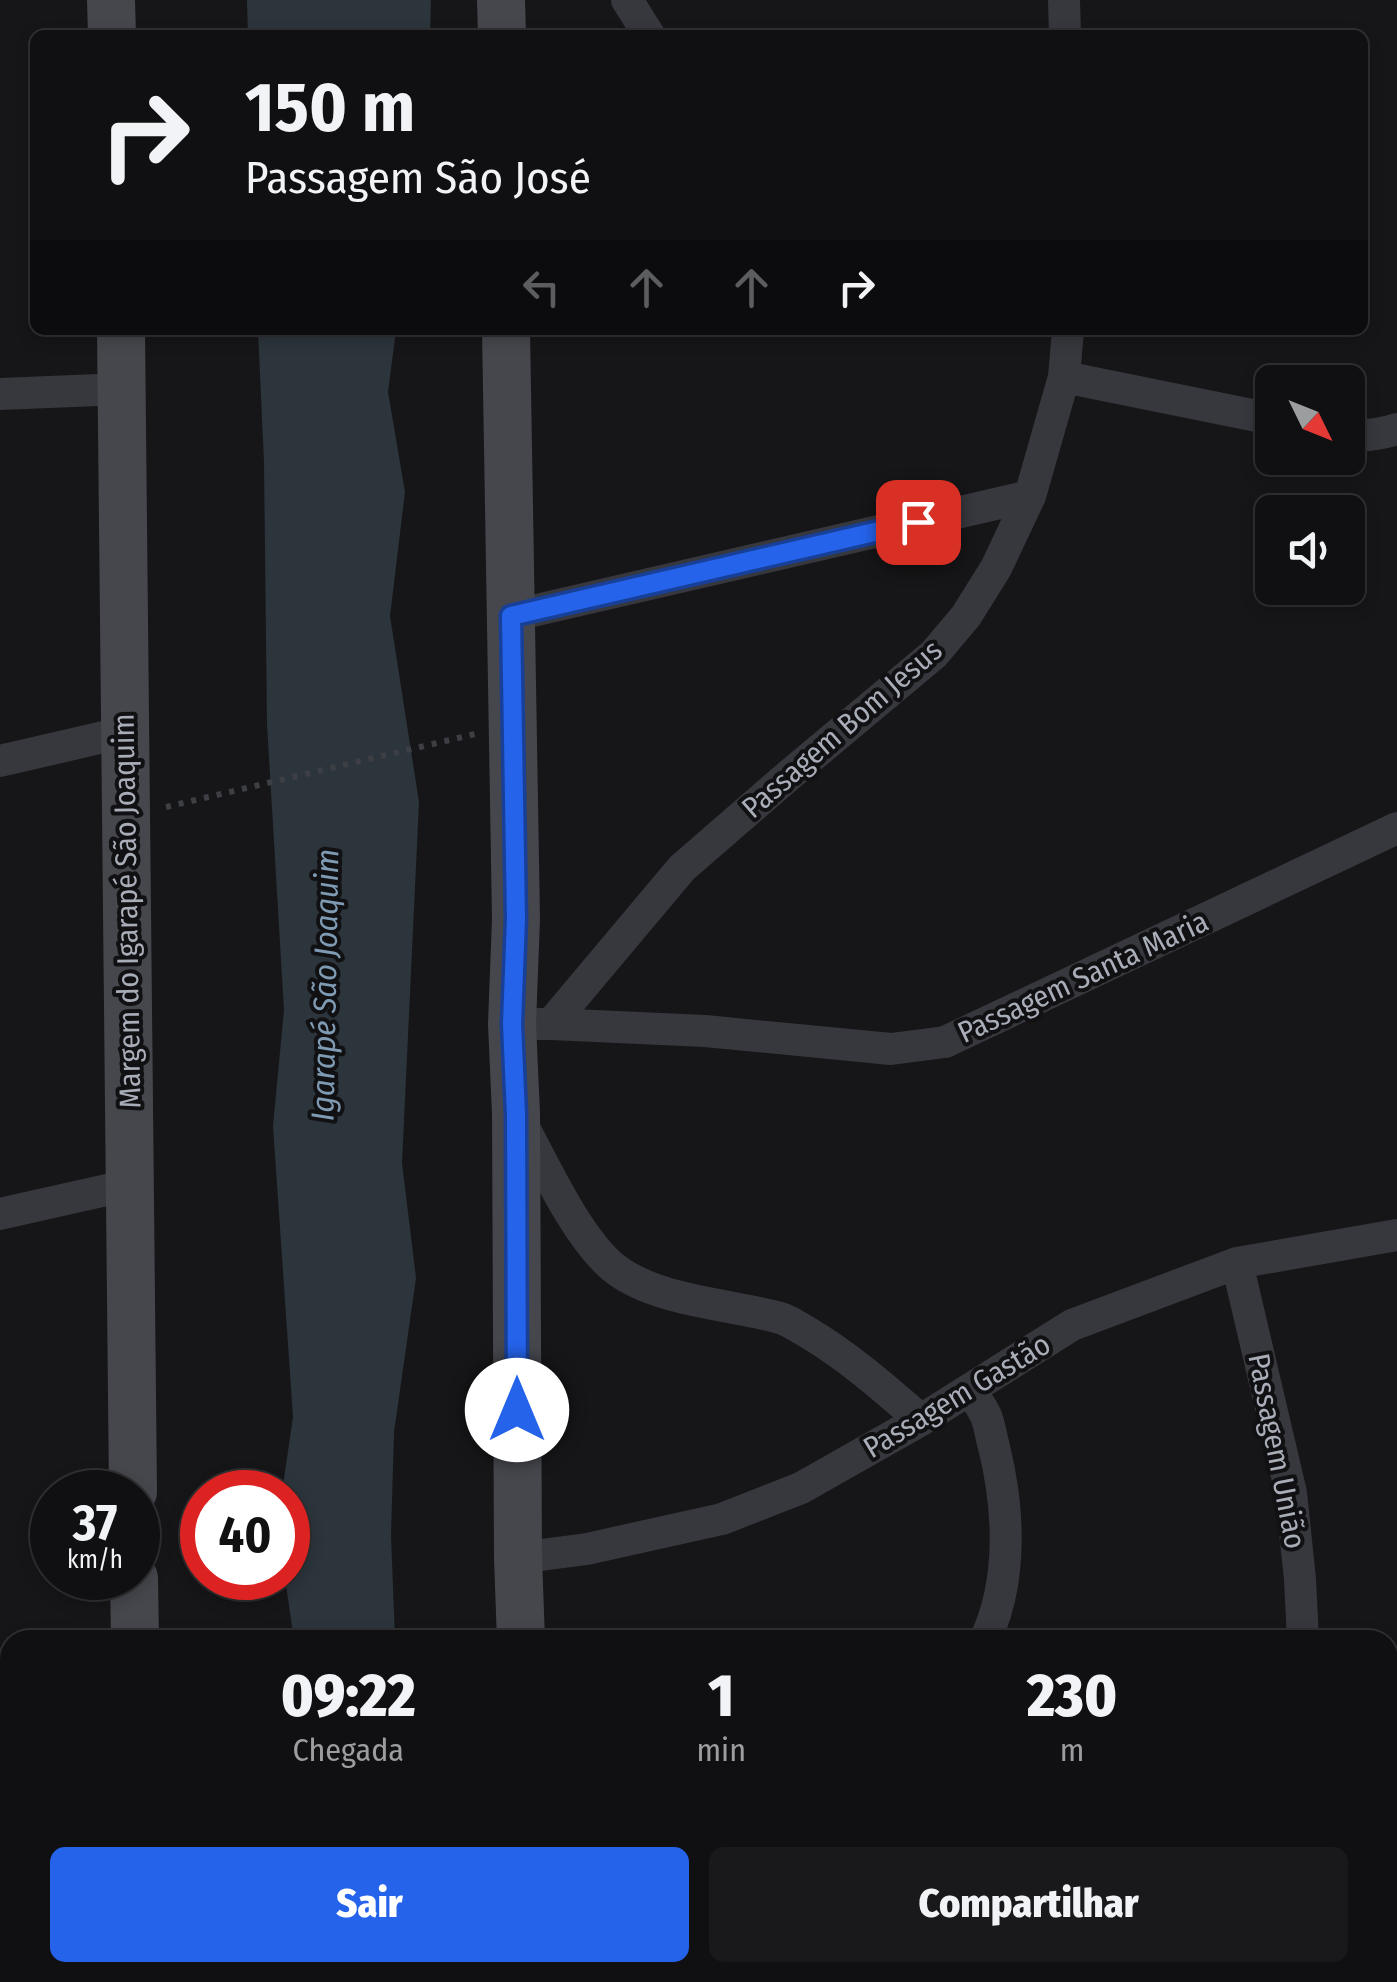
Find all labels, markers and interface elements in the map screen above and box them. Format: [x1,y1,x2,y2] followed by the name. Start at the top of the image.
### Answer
[245,66,415,150] text: 150 m
[80,70,210,200] icon: right
[245,151,591,205] text: Passagem São José
[514,260,569,315] icon: left
[619,260,674,315] icon: ahead
[724,260,779,315] icon: ahead
[829,260,884,315] icon: right
[1255,365,1365,475] north arrow
[1255,365,1365,605] map controls
[876,480,961,565] pin
[891,495,946,550] icon: arrive
[1255,495,1365,605] button: sound
[735,632,949,826] street label: Passagem Bom Jesus
[106,713,148,1109] street label: Margem do Igarapé São Joaquim
[304,849,346,1121] water label: Igarapé São Joaquim
[952,903,1214,1051] street label: Passagem Santa Maria
[857,1326,1057,1466] street label: Passagem Gastão
[1240,1350,1314,1552] street label: Passagem União
[465,1358,569,1462] position arrow
[180,1470,310,1600] speed limit sign: 40
[73,1493,117,1553] text: 37
[67,1545,123,1575] text: km/h
[281,1660,416,1732] text: 09:22
[708,1660,734,1732] text: 1
[1027,1660,1117,1732] text: 230
[292,1731,404,1769] text: Chegada
[696,1731,746,1769] text: min
[1060,1731,1084,1769] text: m
[50,1847,689,1962] button: Sair
[709,1847,1348,1962] button: Compartilhar

